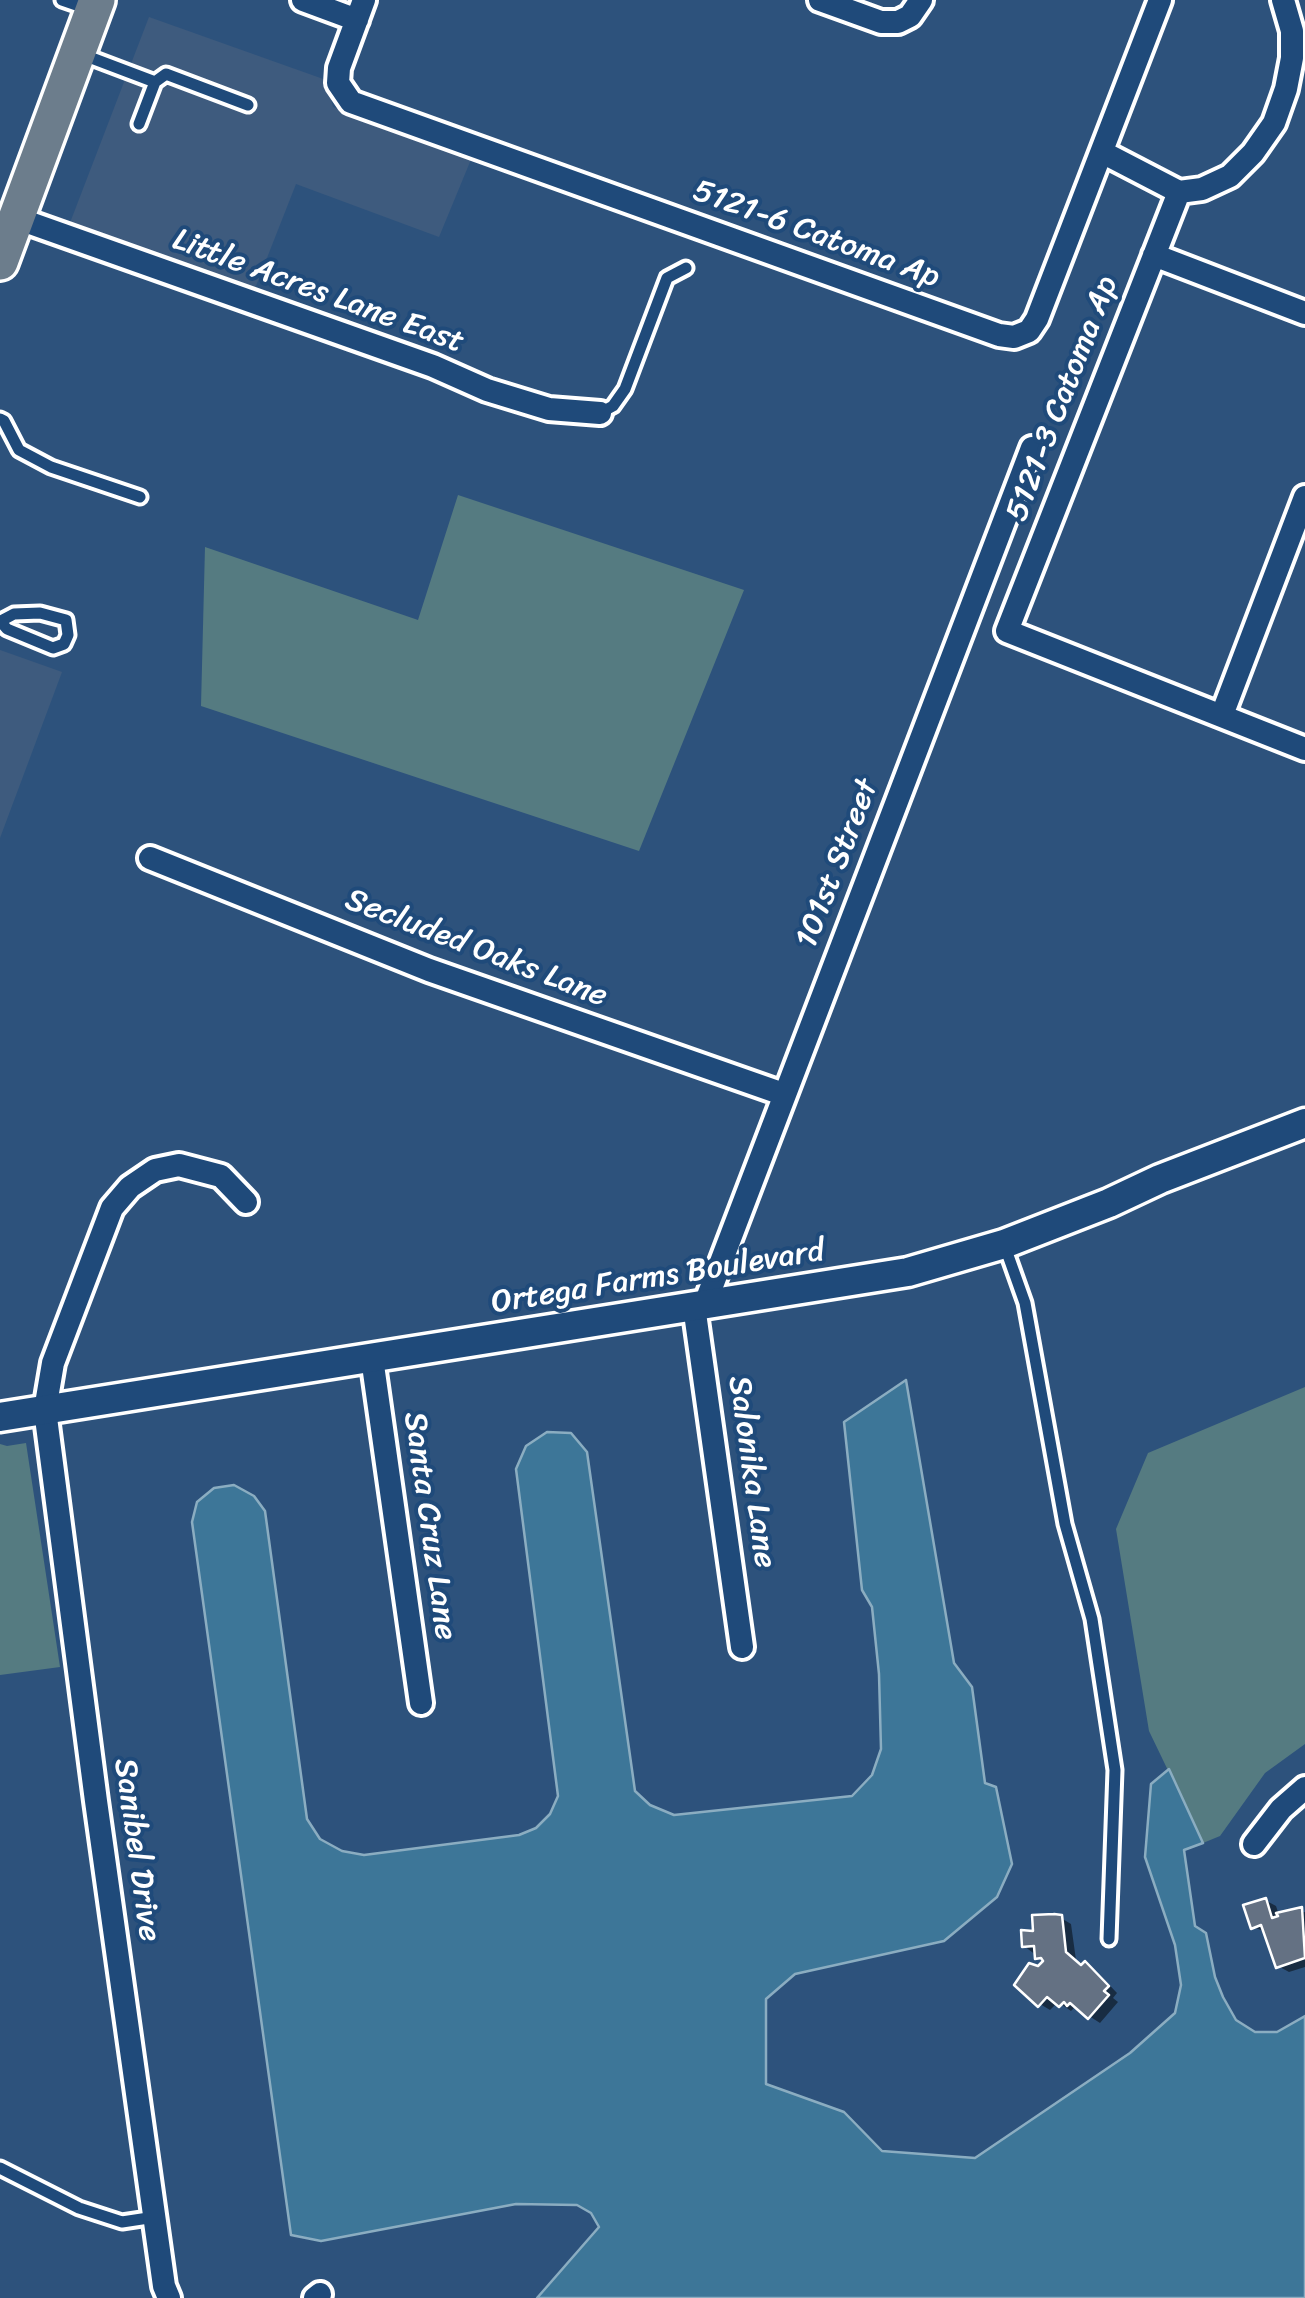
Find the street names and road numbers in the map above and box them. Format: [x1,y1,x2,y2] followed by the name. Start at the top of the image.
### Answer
[687,173,945,297] street label: 5121-6 Catoma Ap
[167,221,469,363] street label: Little Acres Lane East
[999,271,1127,527] street label: 5121-3 Catoma Ap
[788,774,888,954] street label: 101st Street
[340,881,612,1017] street label: Secluded Oaks Lane
[489,1233,827,1323] street label: Ortega Farms Boulevard
[719,1374,783,1570] street label: Salonika Lane
[394,1409,464,1643] street label: Santa Cruz Lane
[104,1756,168,1944] street label: Sanibel Drive

